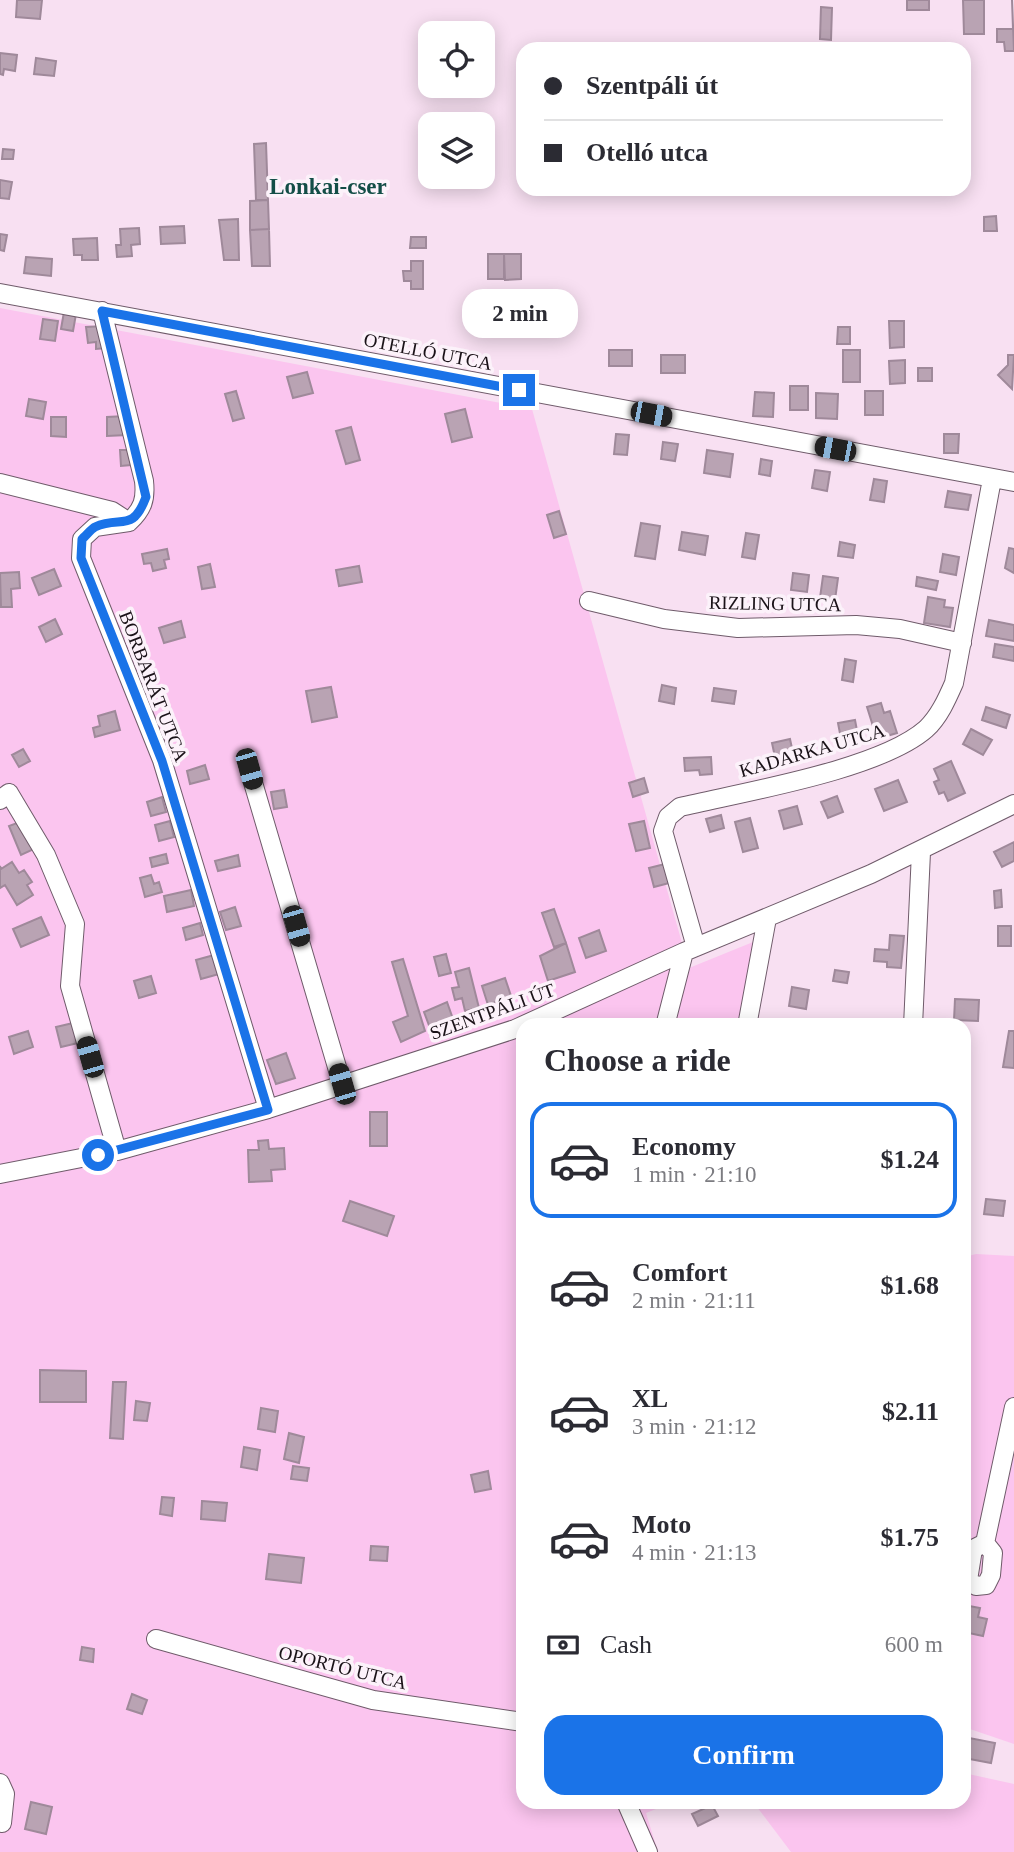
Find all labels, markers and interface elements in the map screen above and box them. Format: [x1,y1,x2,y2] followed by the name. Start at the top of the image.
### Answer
[418,21,495,189] map controls
[418,21,495,98] button: locate
[586,71,718,100] text: Szentpáli út
[418,112,495,189] button: layers
[586,138,708,167] text: Otelló utca
[269,174,387,199] district label: Lonkai-cser
[461,288,577,338] callout: 2 min
[492,301,548,326] text: 2 min
[362,329,494,374] street label: OTELLÓ UTCA
[503,374,535,406] route end
[629,400,674,428] car
[813,435,858,463] car
[709,592,842,615] street label: RIZLING UTCA
[115,608,192,765] street label: BORBARÁT UTCA
[737,720,888,781] street label: KADARKA UTCA
[234,746,265,792] car
[281,903,312,949] car
[427,979,558,1044] street label: SZENTPÁLI ÚT
[75,1034,106,1080] car
[544,1042,731,1078] text: Choose a ride
[327,1061,358,1107] car
[548,1129,611,1192] icon: car
[632,1132,736,1161] text: Economy
[82,1139,114,1171] route start
[881,1145,939,1174] text: $1.24
[632,1162,757,1187] text: 1 min · 21:10
[548,1255,611,1318] icon: car
[632,1258,727,1287] text: Comfort
[881,1271,939,1300] text: $1.68
[632,1288,756,1313] text: 2 min · 21:11
[548,1381,611,1444] icon: car
[632,1384,668,1413] text: XL
[882,1397,939,1426] text: $2.11
[632,1414,757,1439] text: 3 min · 21:12
[548,1507,611,1570] icon: car
[632,1510,691,1539] text: Moto
[881,1523,939,1552] text: $1.75
[632,1540,757,1565] text: 4 min · 21:13
[544,1626,582,1664] icon: cash
[600,1630,652,1659] text: Cash
[885,1632,943,1657] text: 600 m
[277,1641,409,1694] street label: OPORTÓ UTCA
[544,1715,943,1795] button: Confirm

